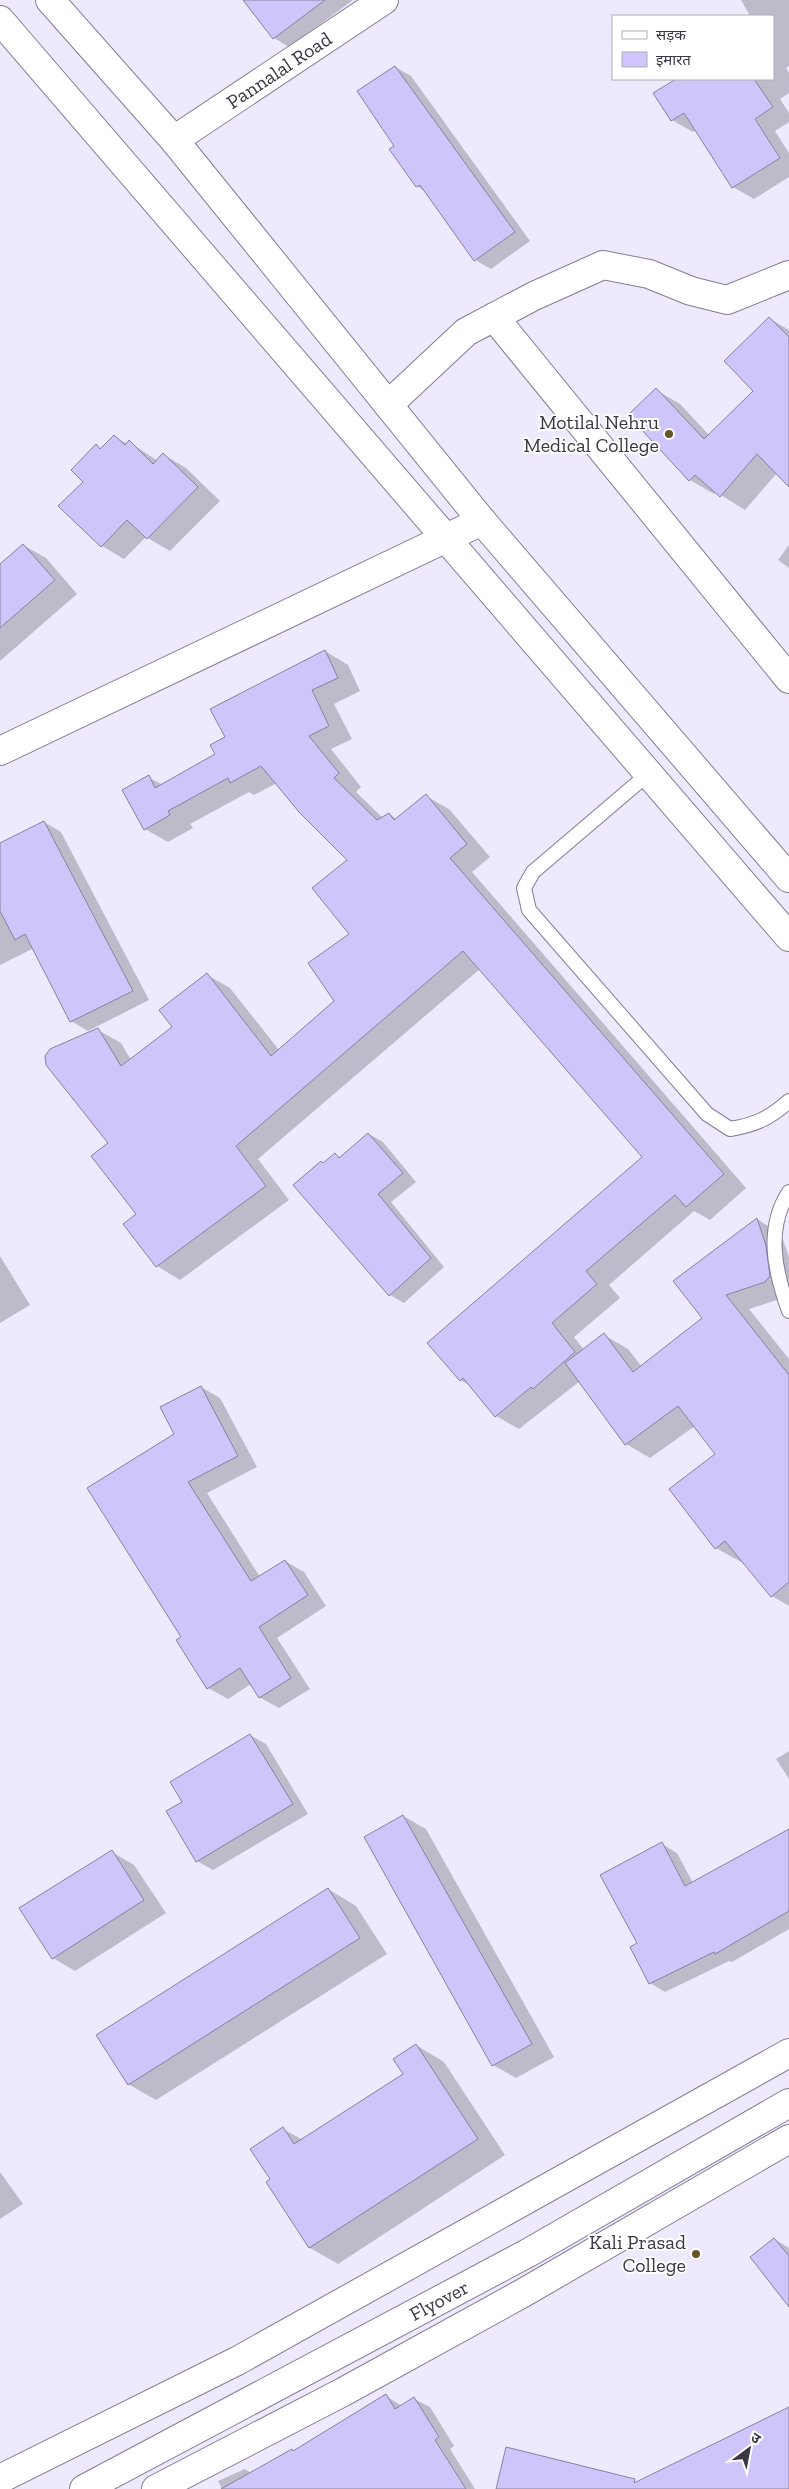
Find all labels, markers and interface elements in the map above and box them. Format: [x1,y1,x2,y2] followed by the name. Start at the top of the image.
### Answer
[612,15,774,80] legend
[222,26,336,114] street label: Pannalal Road
[656,26,686,44] text: सड़क
[656,51,691,69] text: इमारत
[524,410,659,457] place label: Motilal Nehru Medical College
[663,428,675,440] marker: Motilal Nehru Medical College
[589,2230,686,2277] place label: Kali Prasad College
[690,2248,702,2260] marker: Kali Prasad College
[405,2275,473,2326] street label: Flyover
[724,2424,774,2474] north arrow
[748,2429,764,2448] text: उ

